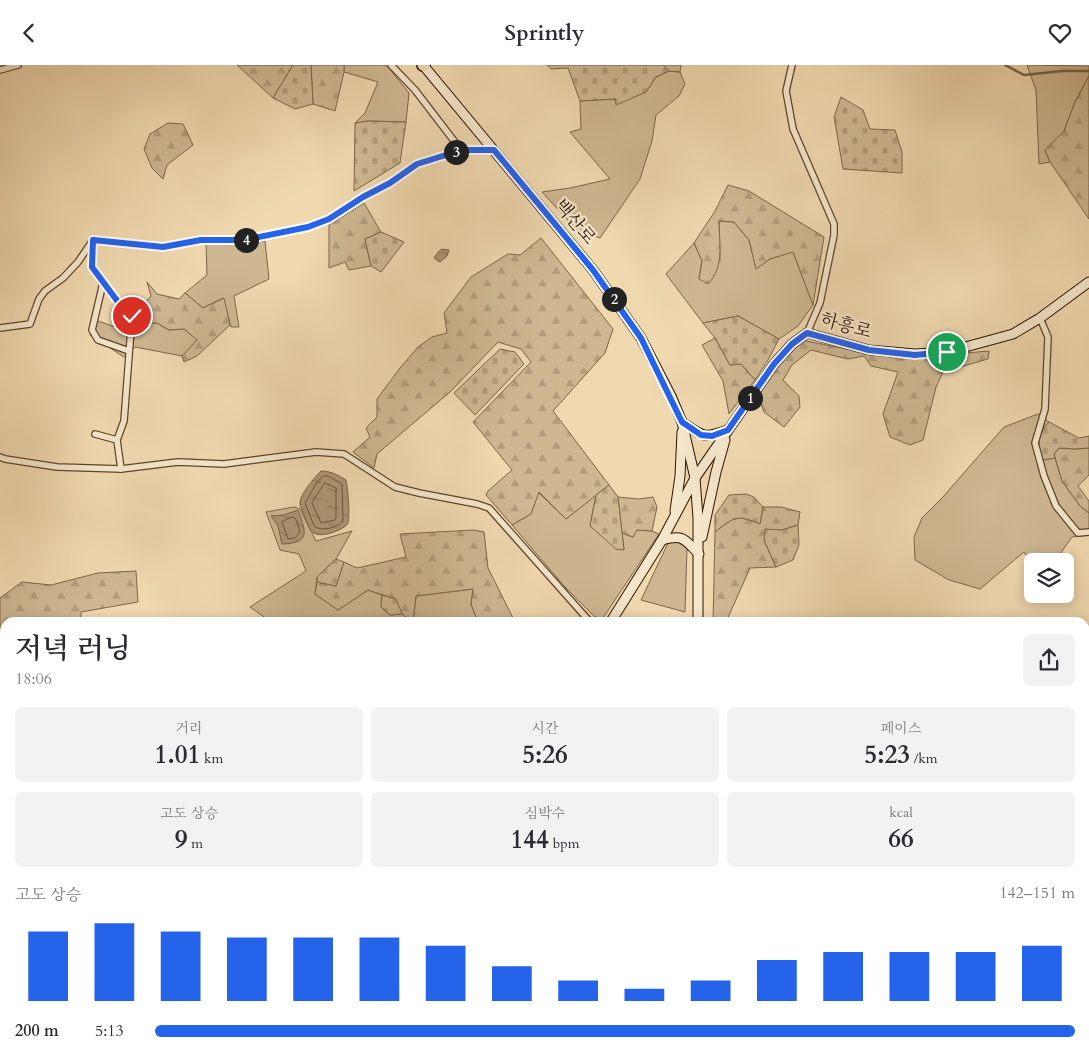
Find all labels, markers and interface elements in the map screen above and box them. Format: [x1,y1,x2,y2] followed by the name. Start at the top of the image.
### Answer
[504,18,585,48] text: Sprintly
[15,19,43,47] icon: back
[1046,19,1074,47] icon: heart
[444,139,468,165] pin: 3
[453,143,460,162] text: 3
[549,194,601,250] street label: 백산로
[234,227,258,253] pin: 4
[243,231,250,250] text: 4
[602,287,626,311] pin: 2
[611,290,618,309] text: 2
[111,295,153,337] pin
[118,302,146,330] icon: check
[818,307,874,345] street label: 하흥로
[926,331,968,373] pin
[933,338,961,366] icon: arrive
[738,385,762,411] pin: 1
[747,389,754,408] text: 1
[1024,553,1074,603] map controls
[1024,553,1074,603] button: layers
[15,630,131,668] text: 저녁 러닝
[1023,634,1075,686] button: share
[15,668,52,690] text: 18:06
[175,719,203,738] text: 거리
[531,719,559,738] text: 시간
[881,719,921,738] text: 페이스
[155,738,200,772] text: 1.01
[522,738,568,772] text: 5:26
[864,738,910,772] text: 5:23
[200,749,223,768] text: km
[910,749,938,768] text: /km
[889,803,913,822] text: kcal
[160,804,218,823] text: 고도 상승
[525,804,565,823] text: 심박수
[888,822,914,856] text: 66
[175,823,188,857] text: 9
[511,823,549,857] text: 144
[188,834,203,853] text: m
[549,834,580,853] text: bpm
[999,882,1075,904] text: 142–151 m
[15,884,81,906] text: 고도 상승
[15,1020,59,1042] text: 200 m
[95,1020,124,1042] text: 5:13

